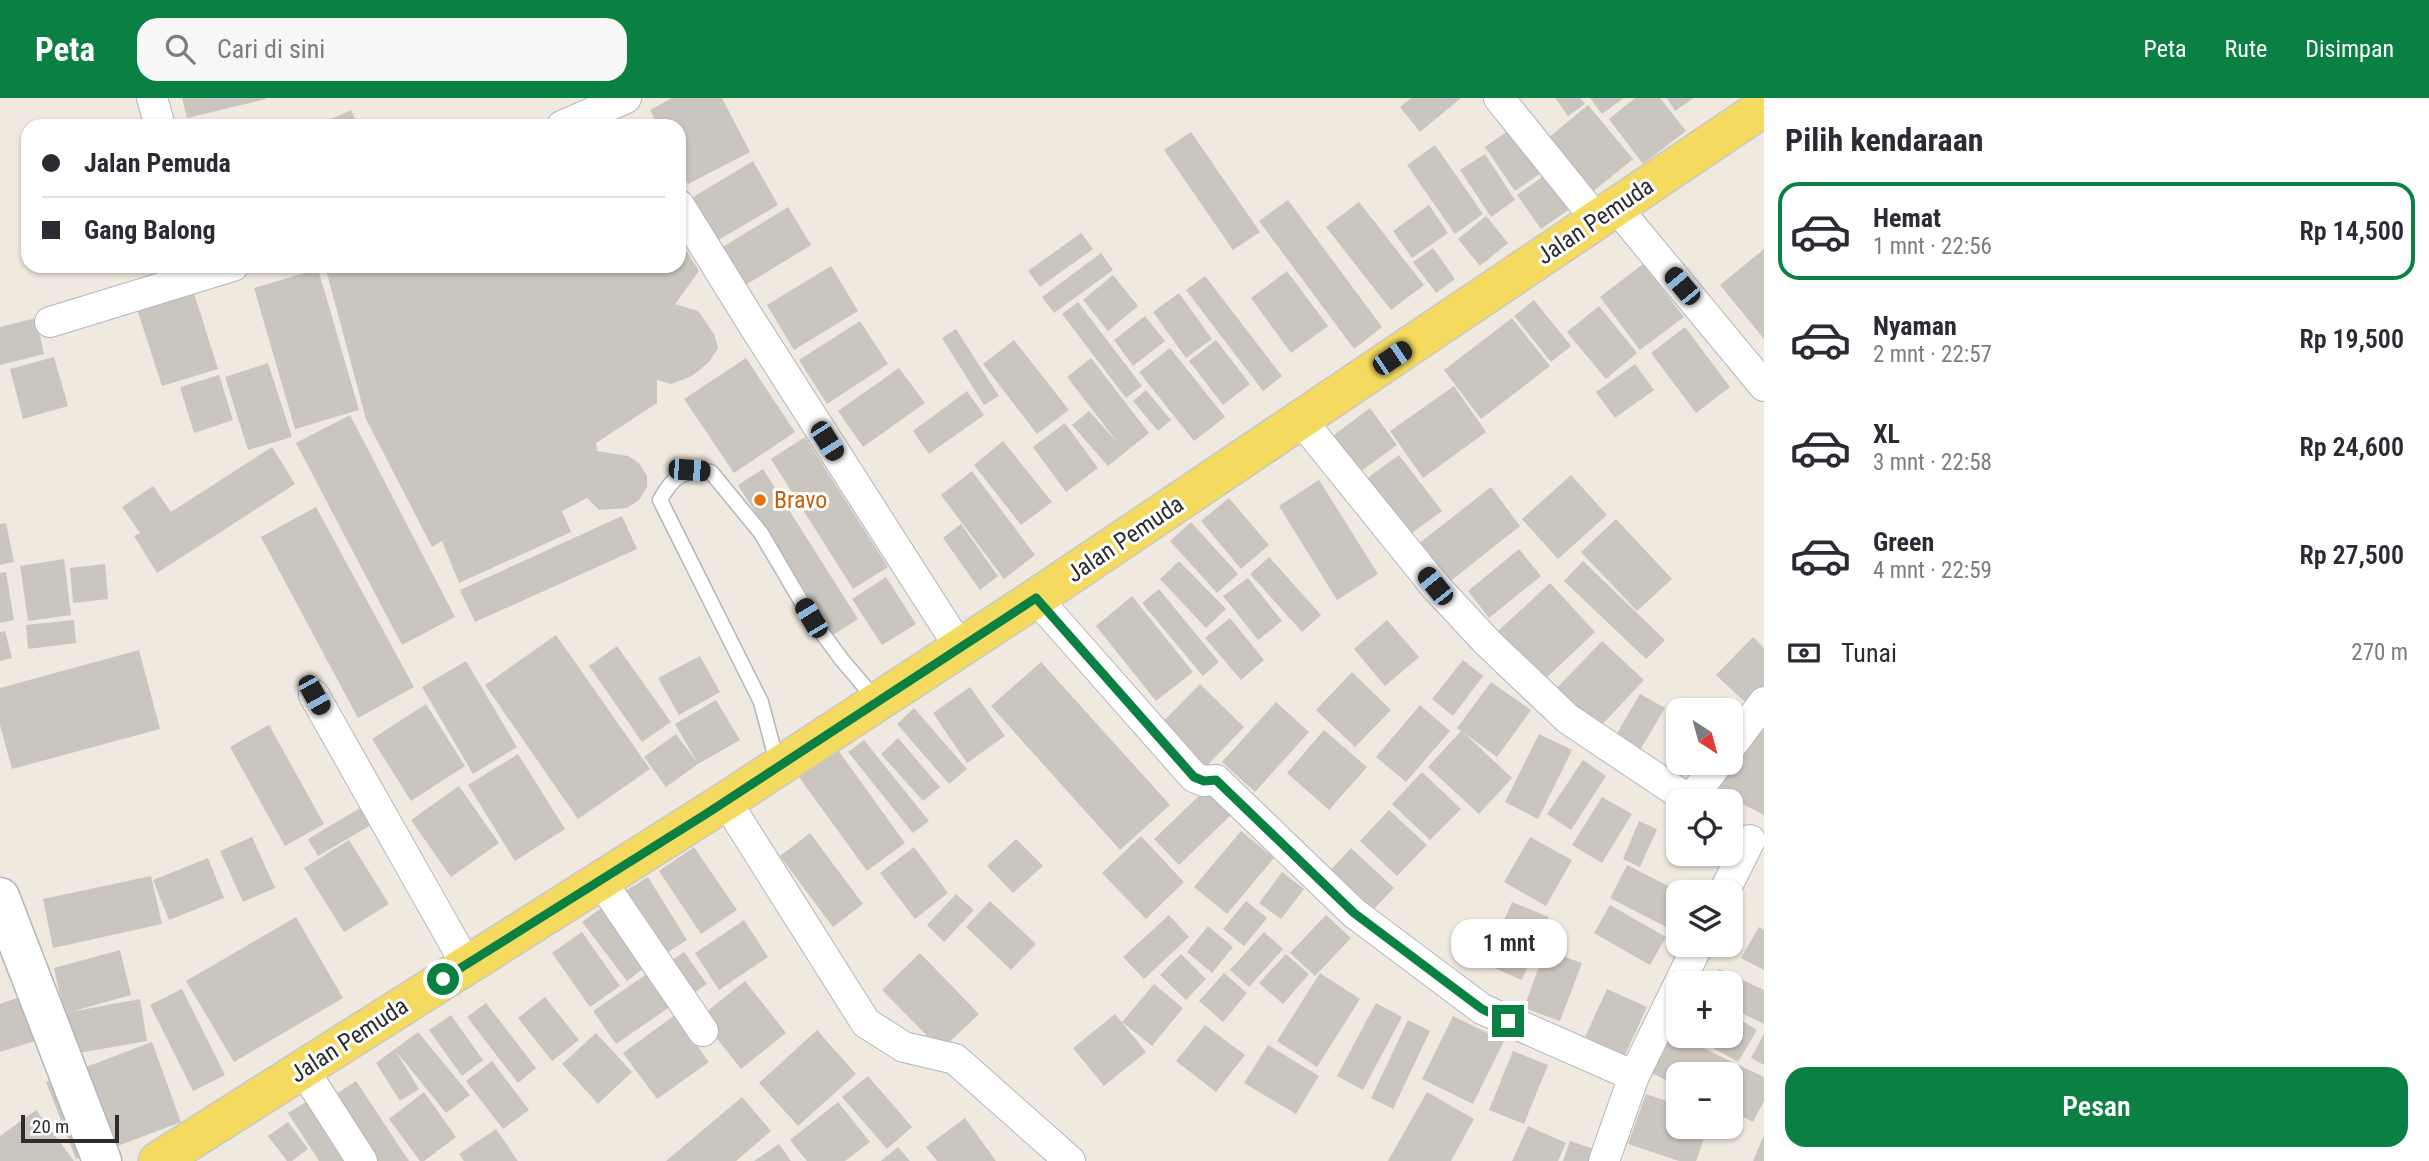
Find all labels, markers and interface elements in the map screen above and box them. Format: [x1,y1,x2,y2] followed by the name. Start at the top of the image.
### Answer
[137,18,627,81] search box
[35,30,95,69] text: Peta
[161,30,199,68] icon: search
[217,34,325,64] text: Cari di sini
[2144,35,2187,63] text: Peta
[2225,35,2267,63] text: Rute
[2305,35,2394,63] text: Disimpan
[1785,121,1984,159] text: Pilih kendaraan
[84,148,231,178] text: Jalan Pemuda
[1531,172,1659,270] street label: Jalan Pemuda
[1789,200,1852,263] icon: car
[1873,203,1941,233] text: Hemat
[84,215,216,245] text: Gang Balong
[2299,216,2404,246] text: Rp 14,500
[1873,233,1992,260] text: 1 mnt · 22:56
[1661,263,1704,309] car
[1789,308,1852,371] icon: car
[1873,311,1957,341] text: Nyaman
[2299,324,2404,354] text: Rp 19,500
[1369,338,1416,378] car
[1873,341,1992,368] text: 2 mnt · 22:57
[1789,416,1852,479] icon: car
[807,418,848,464] car
[1873,419,1900,449] text: XL
[2299,432,2404,462] text: Rp 24,600
[1873,449,1992,476] text: 3 mnt · 22:58
[668,458,711,482] car
[774,486,827,514] place label: Bravo
[1061,490,1189,588] street label: Jalan Pemuda
[752,492,768,508] marker: Bravo
[1789,524,1852,587] icon: car
[1873,527,1934,557] text: Green
[2299,540,2404,570] text: Rp 27,500
[1873,557,1992,584] text: 4 mnt · 22:59
[1414,563,1457,609] car
[792,595,831,641] car
[1785,634,1823,672] icon: cash
[1841,638,1897,668] text: Tunai
[2351,639,2408,666] text: 270 m
[295,672,334,718] car
[1666,698,1743,775] north arrow
[1666,698,1743,1139] map controls
[1666,789,1743,866] button: locate
[1666,880,1743,957] button: layers
[1450,920,1566,968] callout: 1 mnt
[1483,930,1535,957] text: 1 mnt
[427,963,459,995] route start
[1666,971,1743,1048] button: +
[285,992,413,1088] street label: Jalan Pemuda
[1492,1005,1524,1037] route end
[1666,1062,1743,1139] button: −
[1785,1067,2408,1147] button: Pesan
[21,1112,119,1144] scale bar
[32,1115,69,1138] text: 20 m

